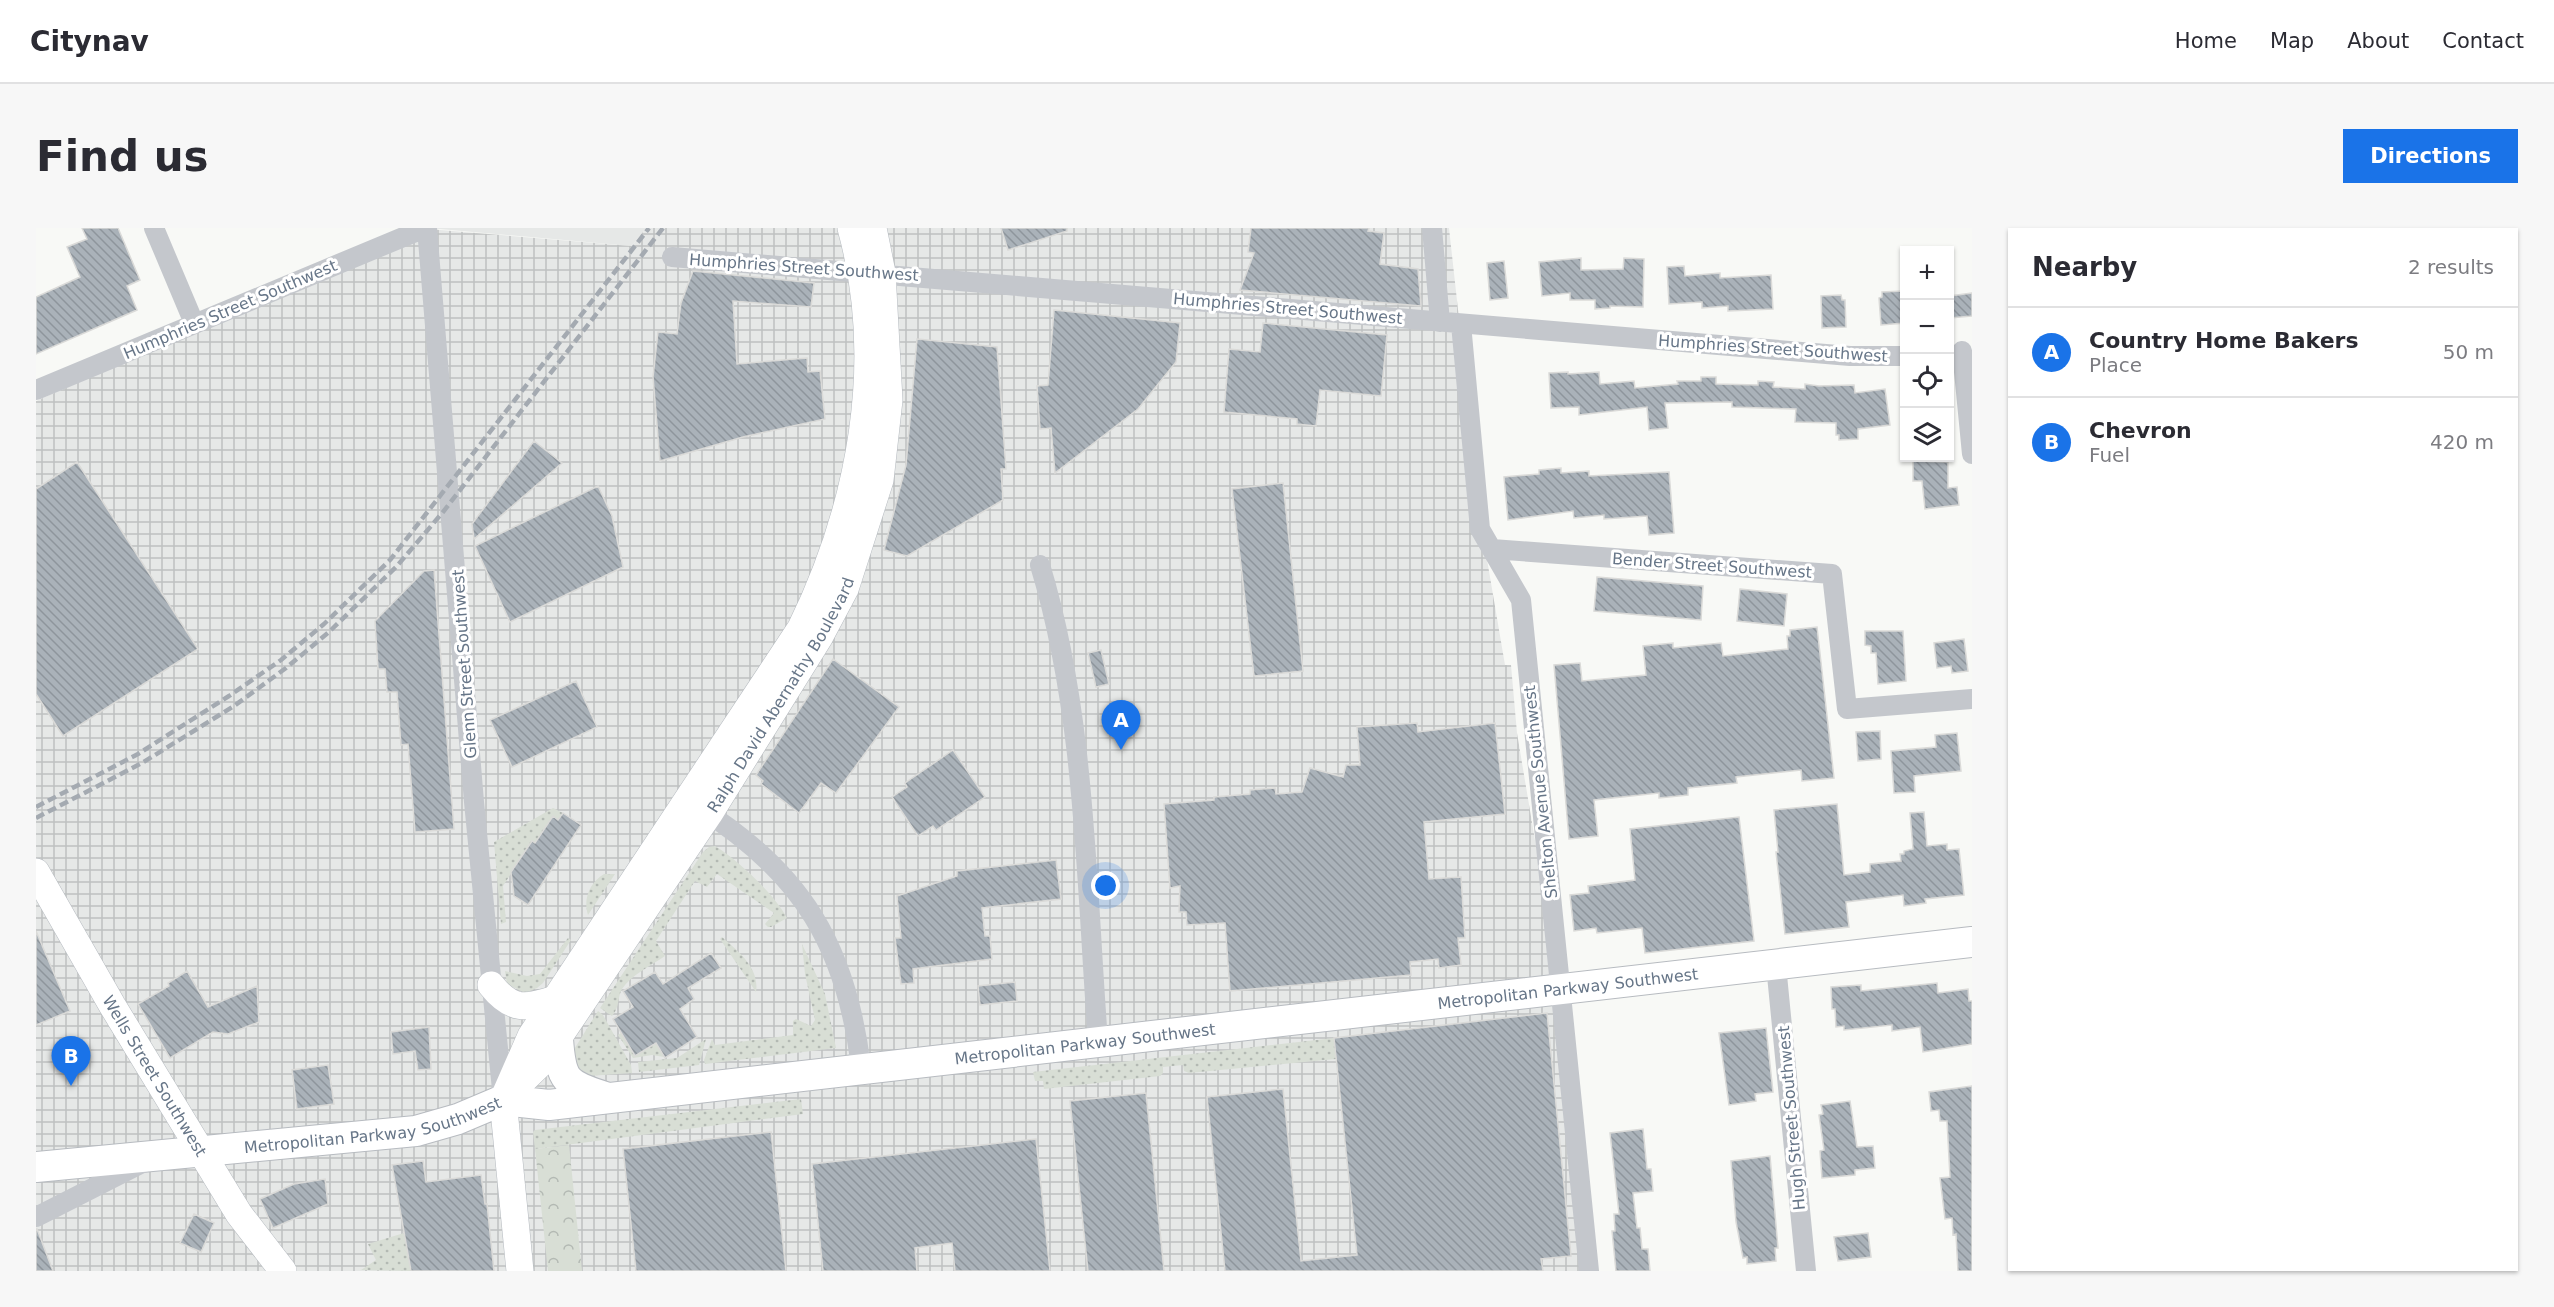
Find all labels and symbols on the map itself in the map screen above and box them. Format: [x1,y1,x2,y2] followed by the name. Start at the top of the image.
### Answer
[689,250,919,285] street label: Humphries Street Southwest
[121,256,340,363] street label: Humphries Street Southwest
[1173,289,1403,328] street label: Humphries Street Southwest
[1658,331,1888,366] street label: Humphries Street Southwest
[1611,549,1813,582] street label: Bender Street Southwest
[448,569,481,759] street label: Glenn Street Southwest
[703,575,858,816] street label: Ralph David Abernathy Boulevard
[1520,684,1561,900] street label: Shelton Avenue Southwest
[1102,700,1140,750] pin: A
[1091,871,1120,900] your location
[1437,964,1699,1013] street label: Metropolitan Parkway Southwest
[99,992,211,1160] street label: Wells Street Southwest
[954,1020,1216,1068] street label: Metropolitan Parkway Southwest
[1774,1025,1809,1211] street label: Hugh Street Southwest
[51,1036,90,1086] pin: B
[243,1093,504,1157] street label: Metropolitan Parkway Southwest

